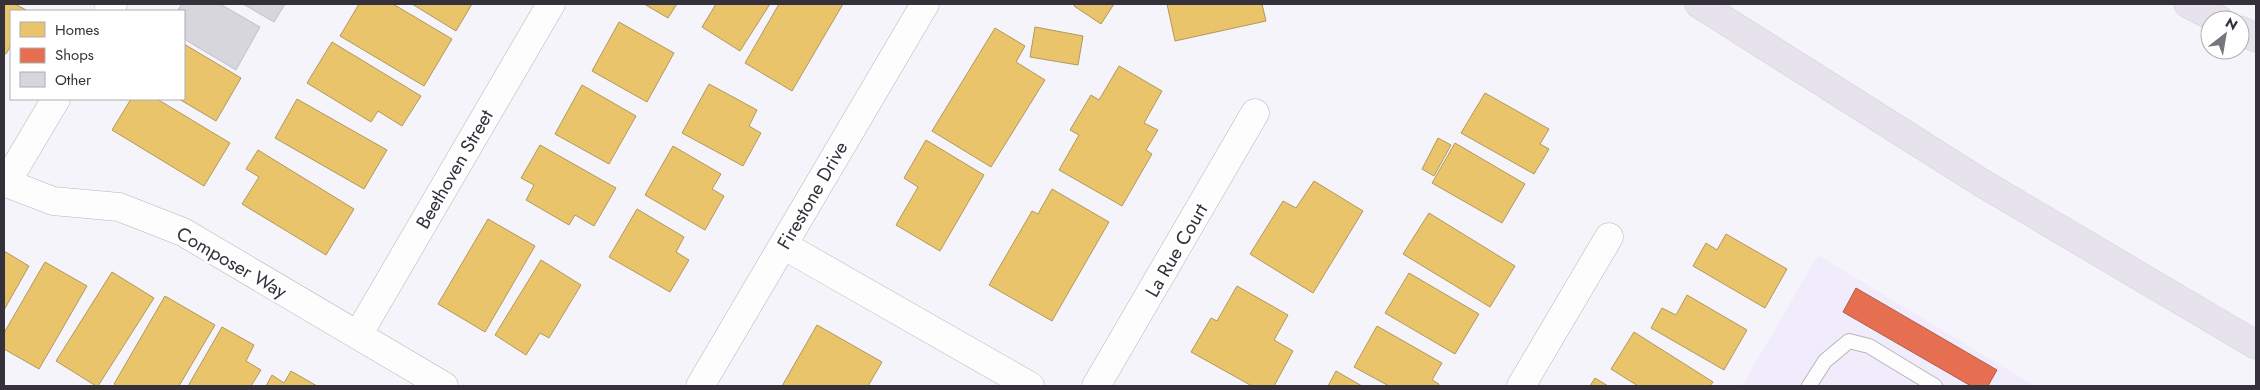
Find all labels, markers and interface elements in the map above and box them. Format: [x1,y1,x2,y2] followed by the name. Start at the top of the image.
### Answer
[10,10,185,100] legend
[2200,10,2250,60] north arrow
[2222,12,2242,35] text: N
[55,19,99,41] text: Homes
[55,44,94,66] text: Shops
[55,69,92,91] text: Other
[409,104,500,234] street label: Beethoven Street
[771,136,854,254] street label: Firestone Drive
[1139,198,1214,302] street label: La Rue Court
[172,220,292,305] street label: Composer Way

